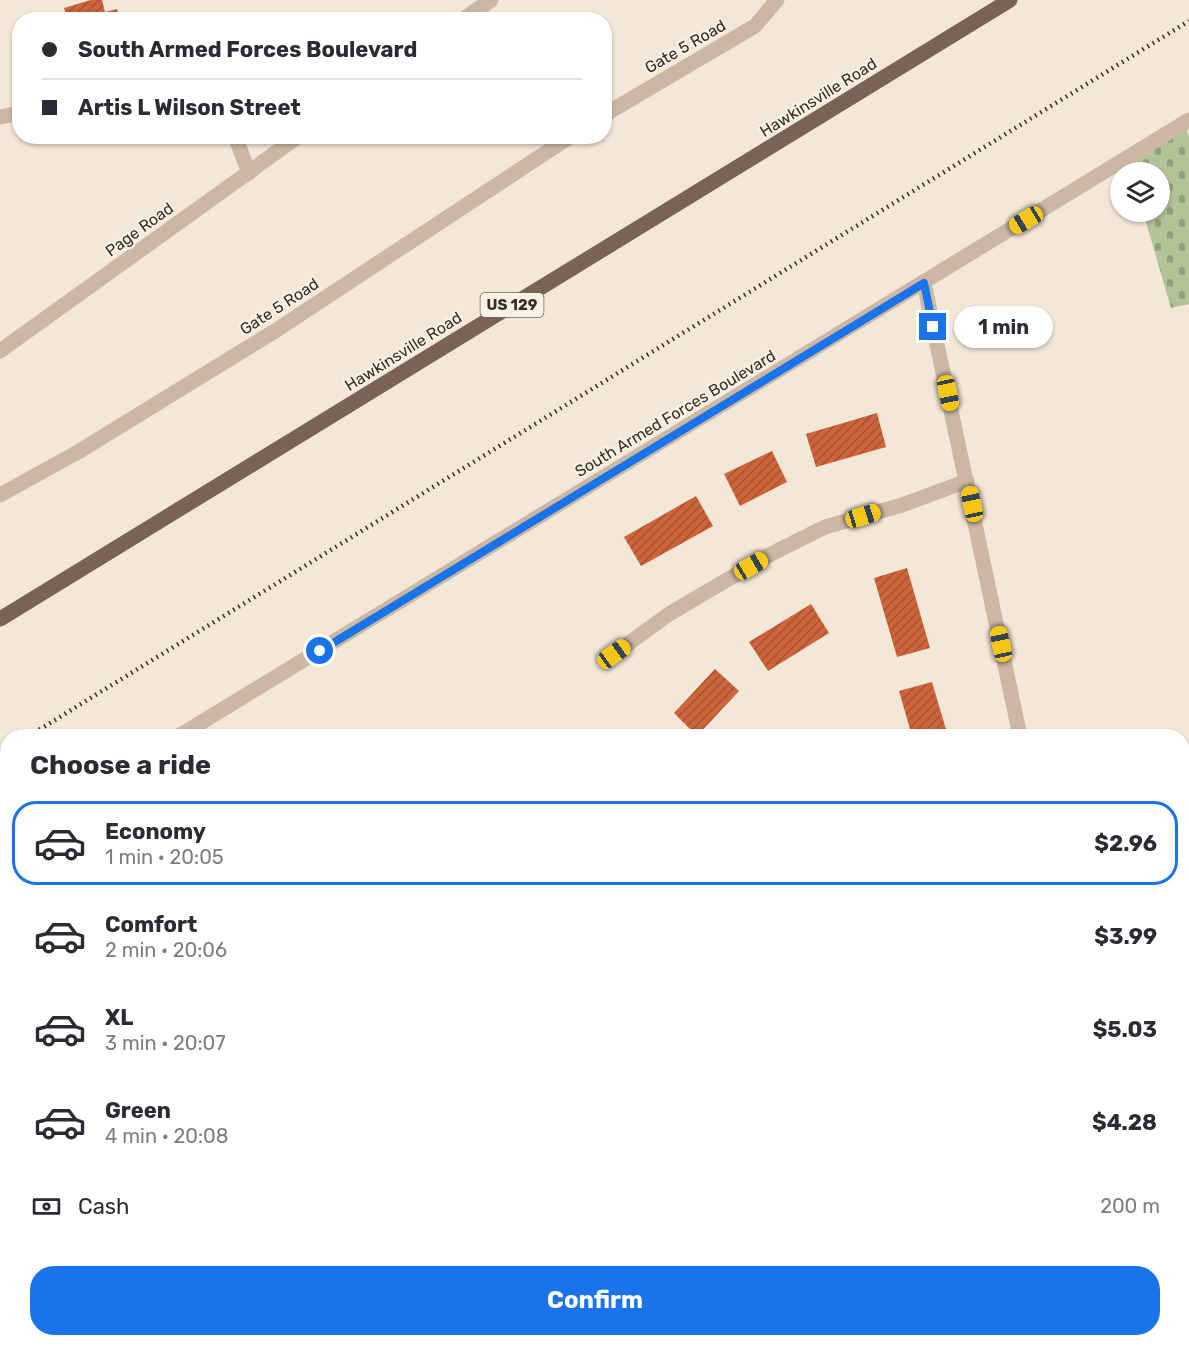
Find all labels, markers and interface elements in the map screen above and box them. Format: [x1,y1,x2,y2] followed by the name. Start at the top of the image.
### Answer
[641,16,729,77] street label: Gate 5 Road
[78,36,417,63] text: South Armed Forces Boulevard
[756,54,880,141] street label: Hawkinsville Road
[78,94,301,121] text: Artis L Wilson Street
[1110,162,1170,222] map controls
[1110,162,1170,222] button: layers
[102,198,177,260] street label: Page Road
[1006,203,1046,237] car
[236,274,322,339] street label: Gate 5 Road
[480,293,544,317] road number: US 129
[954,306,1053,348] callout: 1 min
[341,308,465,395] street label: Hawkinsville Road
[919,313,946,340] route end
[978,315,1029,339] text: 1 min
[571,346,779,481] street label: South Armed Forces Boulevard
[935,374,961,412] car
[959,485,985,523] car
[843,502,883,530] car
[731,549,771,583] car
[988,625,1014,663] car
[594,636,634,672] car
[306,637,333,664] route start
[30,749,211,781] text: Choose a ride
[33,816,87,870] icon: car
[105,818,206,845] text: Economy
[1094,830,1157,857] text: $2.96
[105,845,224,869] text: 1 min · 20:05
[33,909,87,963] icon: car
[105,911,197,938] text: Comfort
[1094,923,1157,950] text: $3.99
[105,938,227,962] text: 2 min · 20:06
[33,1002,87,1056] icon: car
[105,1004,133,1031] text: XL
[1093,1016,1157,1043] text: $5.03
[105,1031,226,1055] text: 3 min · 20:07
[33,1095,87,1149] icon: car
[105,1097,171,1124] text: Green
[1092,1109,1157,1136] text: $4.28
[105,1124,228,1148] text: 4 min · 20:08
[30,1190,63,1223] icon: cash
[78,1193,129,1220] text: Cash
[1100,1194,1160,1218] text: 200 m
[30,1266,1160,1335] button: Confirm

